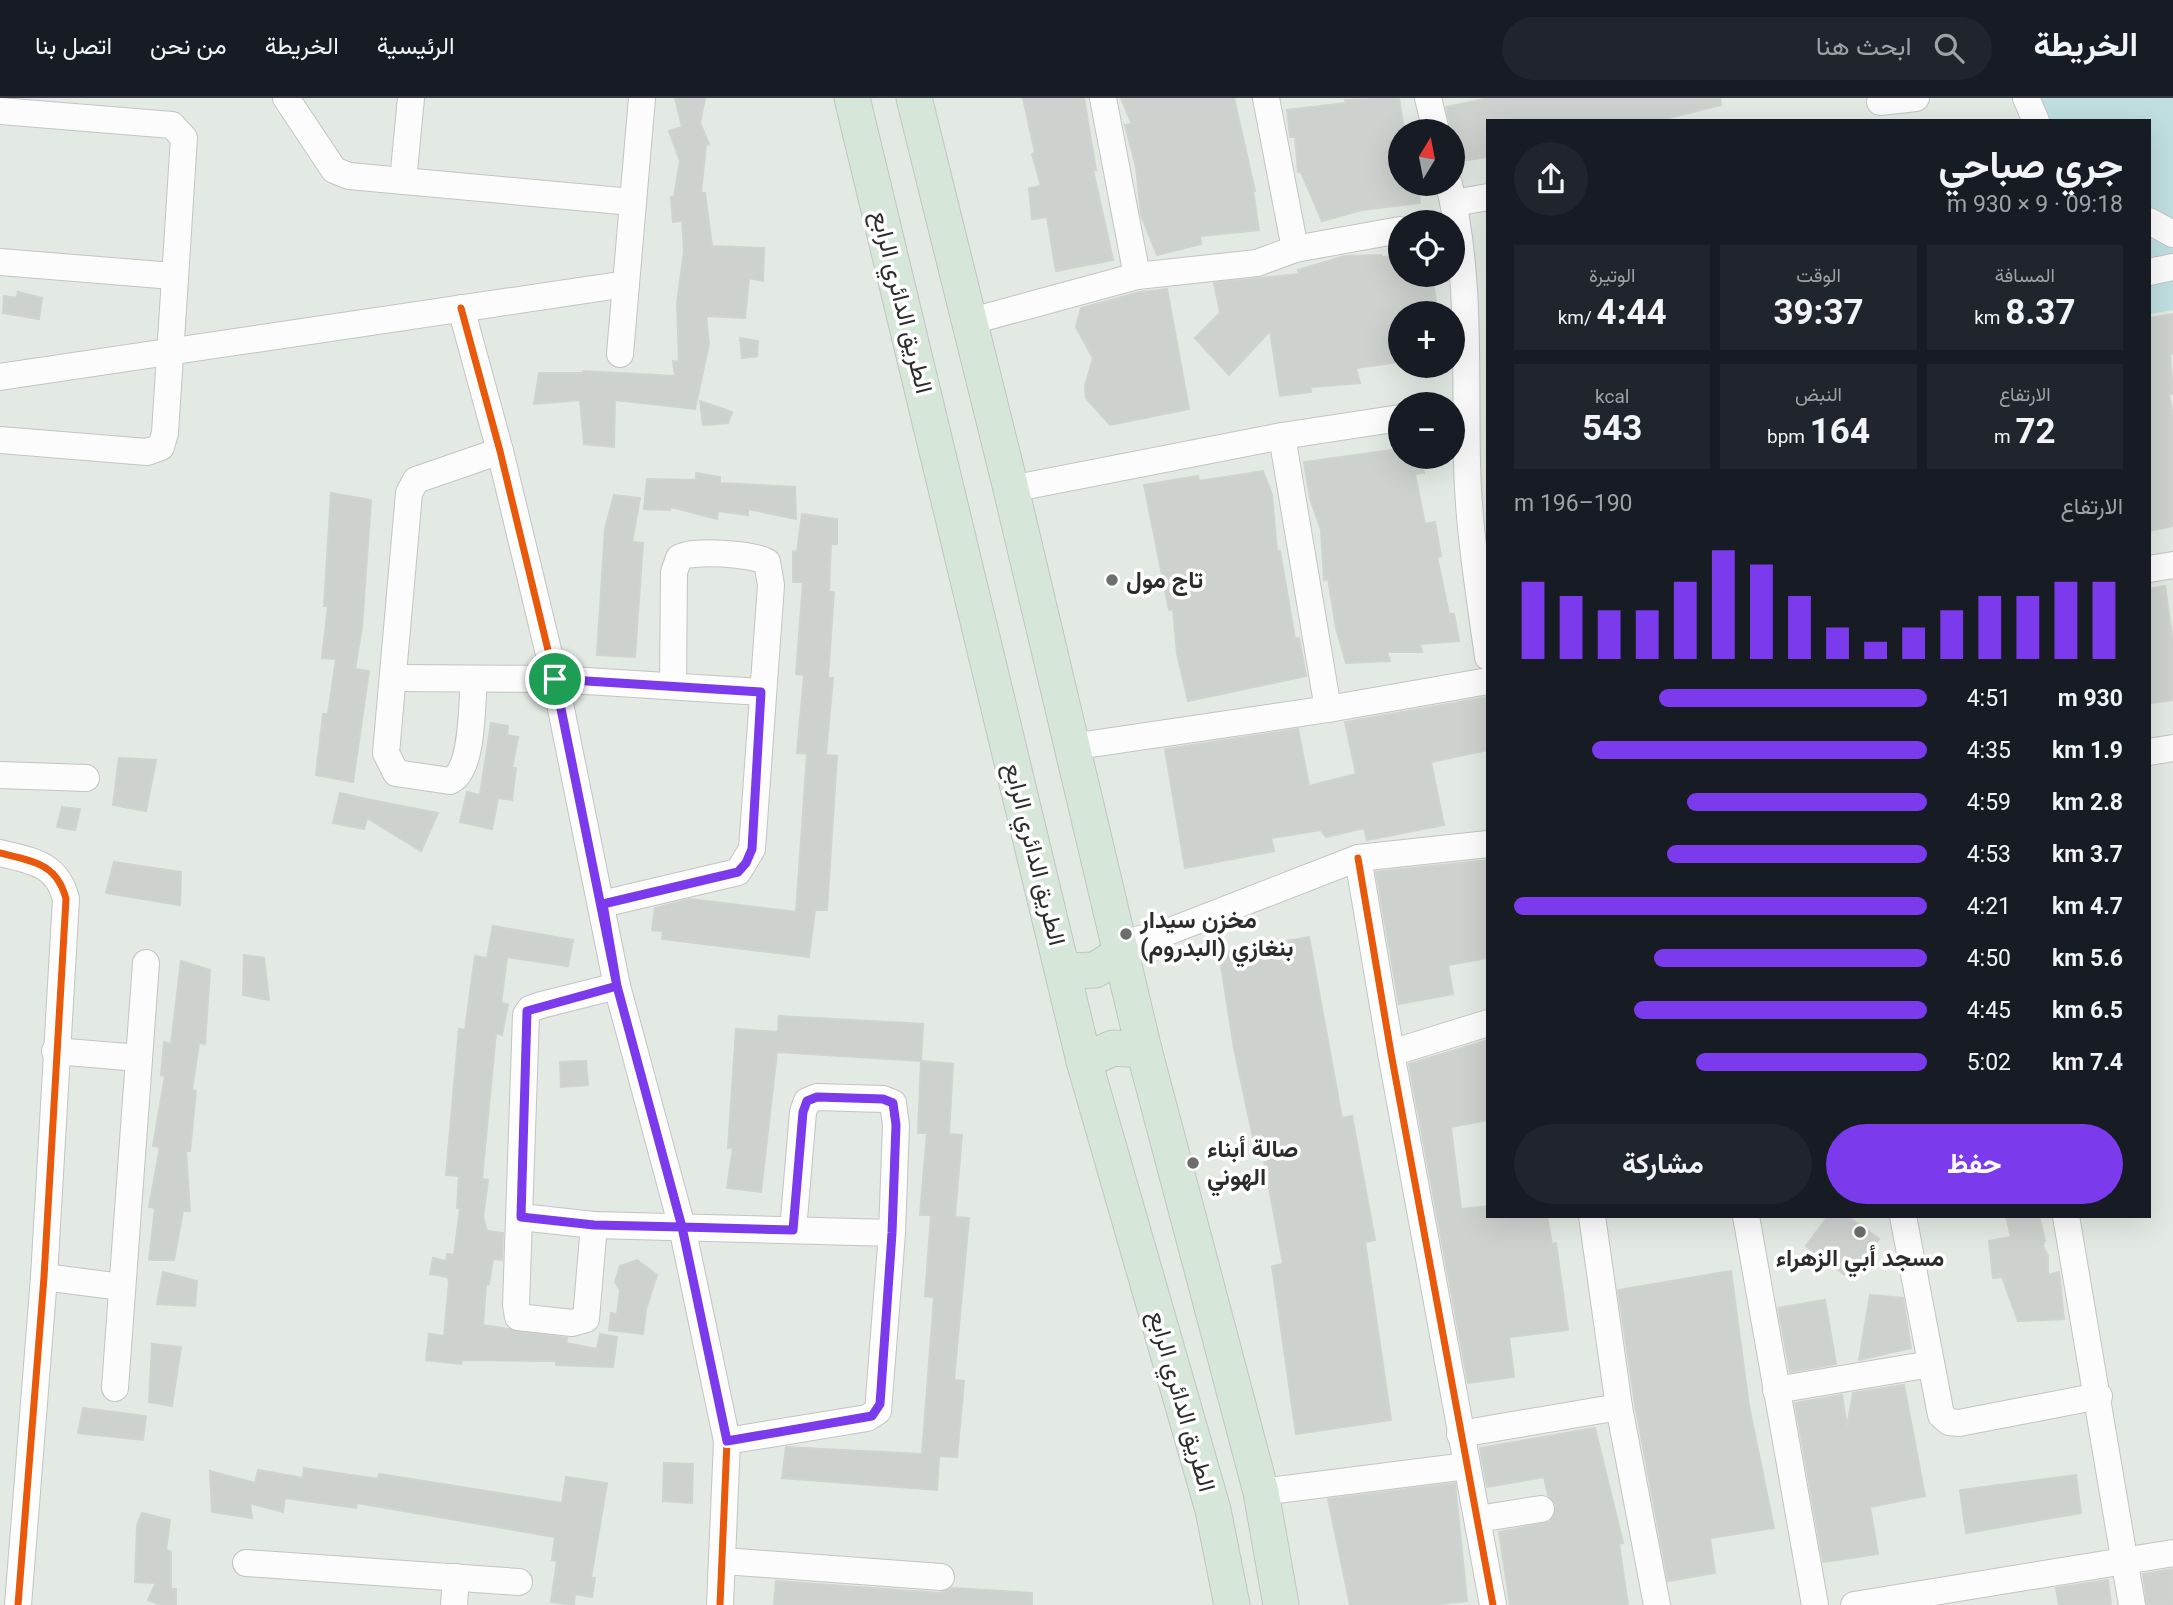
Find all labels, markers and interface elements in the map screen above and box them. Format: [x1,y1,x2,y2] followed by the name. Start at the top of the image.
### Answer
[1502,17,1992,80] search box
[2034,25,2138,64] text: الخريطة
[1930,29,1968,67] icon: search
[1816,31,1912,61] text: ابحث هنا
[35,32,112,60] text: اتصل بنا
[150,32,227,60] text: من نحن
[265,32,339,60] text: الخريطة
[377,32,454,60] text: الرئيسية
[1388,119,1465,196] north arrow
[1388,119,1465,469] map controls
[1514,142,1588,216] button: share
[1939,143,2123,187] text: جري صباحي
[1947,191,2123,218] text: 09:18 · 9 × 930 m
[861,208,938,398] street label: الطريق الدائري الرابع
[1388,210,1465,287] button: locate
[1589,264,1635,287] text: الوتيرة
[1796,264,1841,287] text: الوقت
[1995,264,2055,287] text: المسافة
[1597,292,1667,333] text: 4:44
[1773,292,1864,333] text: 39:37
[2005,292,2076,333] text: 8.37
[1388,301,1465,378] button: +
[1558,306,1597,329] text: /km
[1974,306,2005,329] text: km
[1795,383,1842,406] text: النبض
[1999,383,2051,406] text: الارتفاع
[1595,385,1629,408] text: kcal
[1388,392,1465,469] button: −
[1582,408,1642,449] text: 543
[1810,411,1870,452] text: 164
[2015,411,2056,452] text: 72
[1767,425,1810,448] text: bpm
[1994,425,2015,448] text: m
[1514,490,1633,517] text: 190–196 m
[2061,493,2123,520] text: الارتفاع
[1126,566,1203,596] place label: تاج مول
[1104,572,1120,588] marker: تاج مول
[525,649,585,709] pin
[536,660,574,698] icon: arrive
[1967,685,2011,712] text: 4:51
[2058,685,2123,712] text: 930 m
[1967,737,2011,764] text: 4:35
[2052,737,2123,764] text: 1.9 km
[994,760,1071,950] street label: الطريق الدائري الرابع
[1967,789,2011,816] text: 4:59
[2052,789,2123,816] text: 2.8 km
[1967,841,2011,868] text: 4:53
[2052,841,2123,868] text: 3.7 km
[1967,893,2011,920] text: 4:21
[2052,893,2123,920] text: 4.7 km
[1139,906,1294,968] place label: مخزن سيدار بنغازي (البدروم)
[1118,926,1134,942] marker: مخزن سيدار بنغازي (البدروم)
[1967,945,2011,972] text: 4:50
[2052,945,2123,972] text: 5.6 km
[1967,997,2011,1024] text: 4:45
[2052,997,2123,1024] text: 6.5 km
[1967,1049,2011,1076] text: 5:02
[2052,1049,2123,1076] text: 7.4 km
[1514,1124,1812,1204] button: مشاركة
[1826,1124,2123,1204] button: حفظ
[1207,1135,1298,1197] place label: صالة أبناء الهوني
[1185,1155,1201,1171] marker: صالة أبناء الهوني
[1852,1224,1868,1240] marker: مسجد أبي الزهراء
[1776,1244,1944,1278] place label: مسجد أبي الزهراء
[1138,1307,1221,1496] street label: الطريق الدائري الرابع

